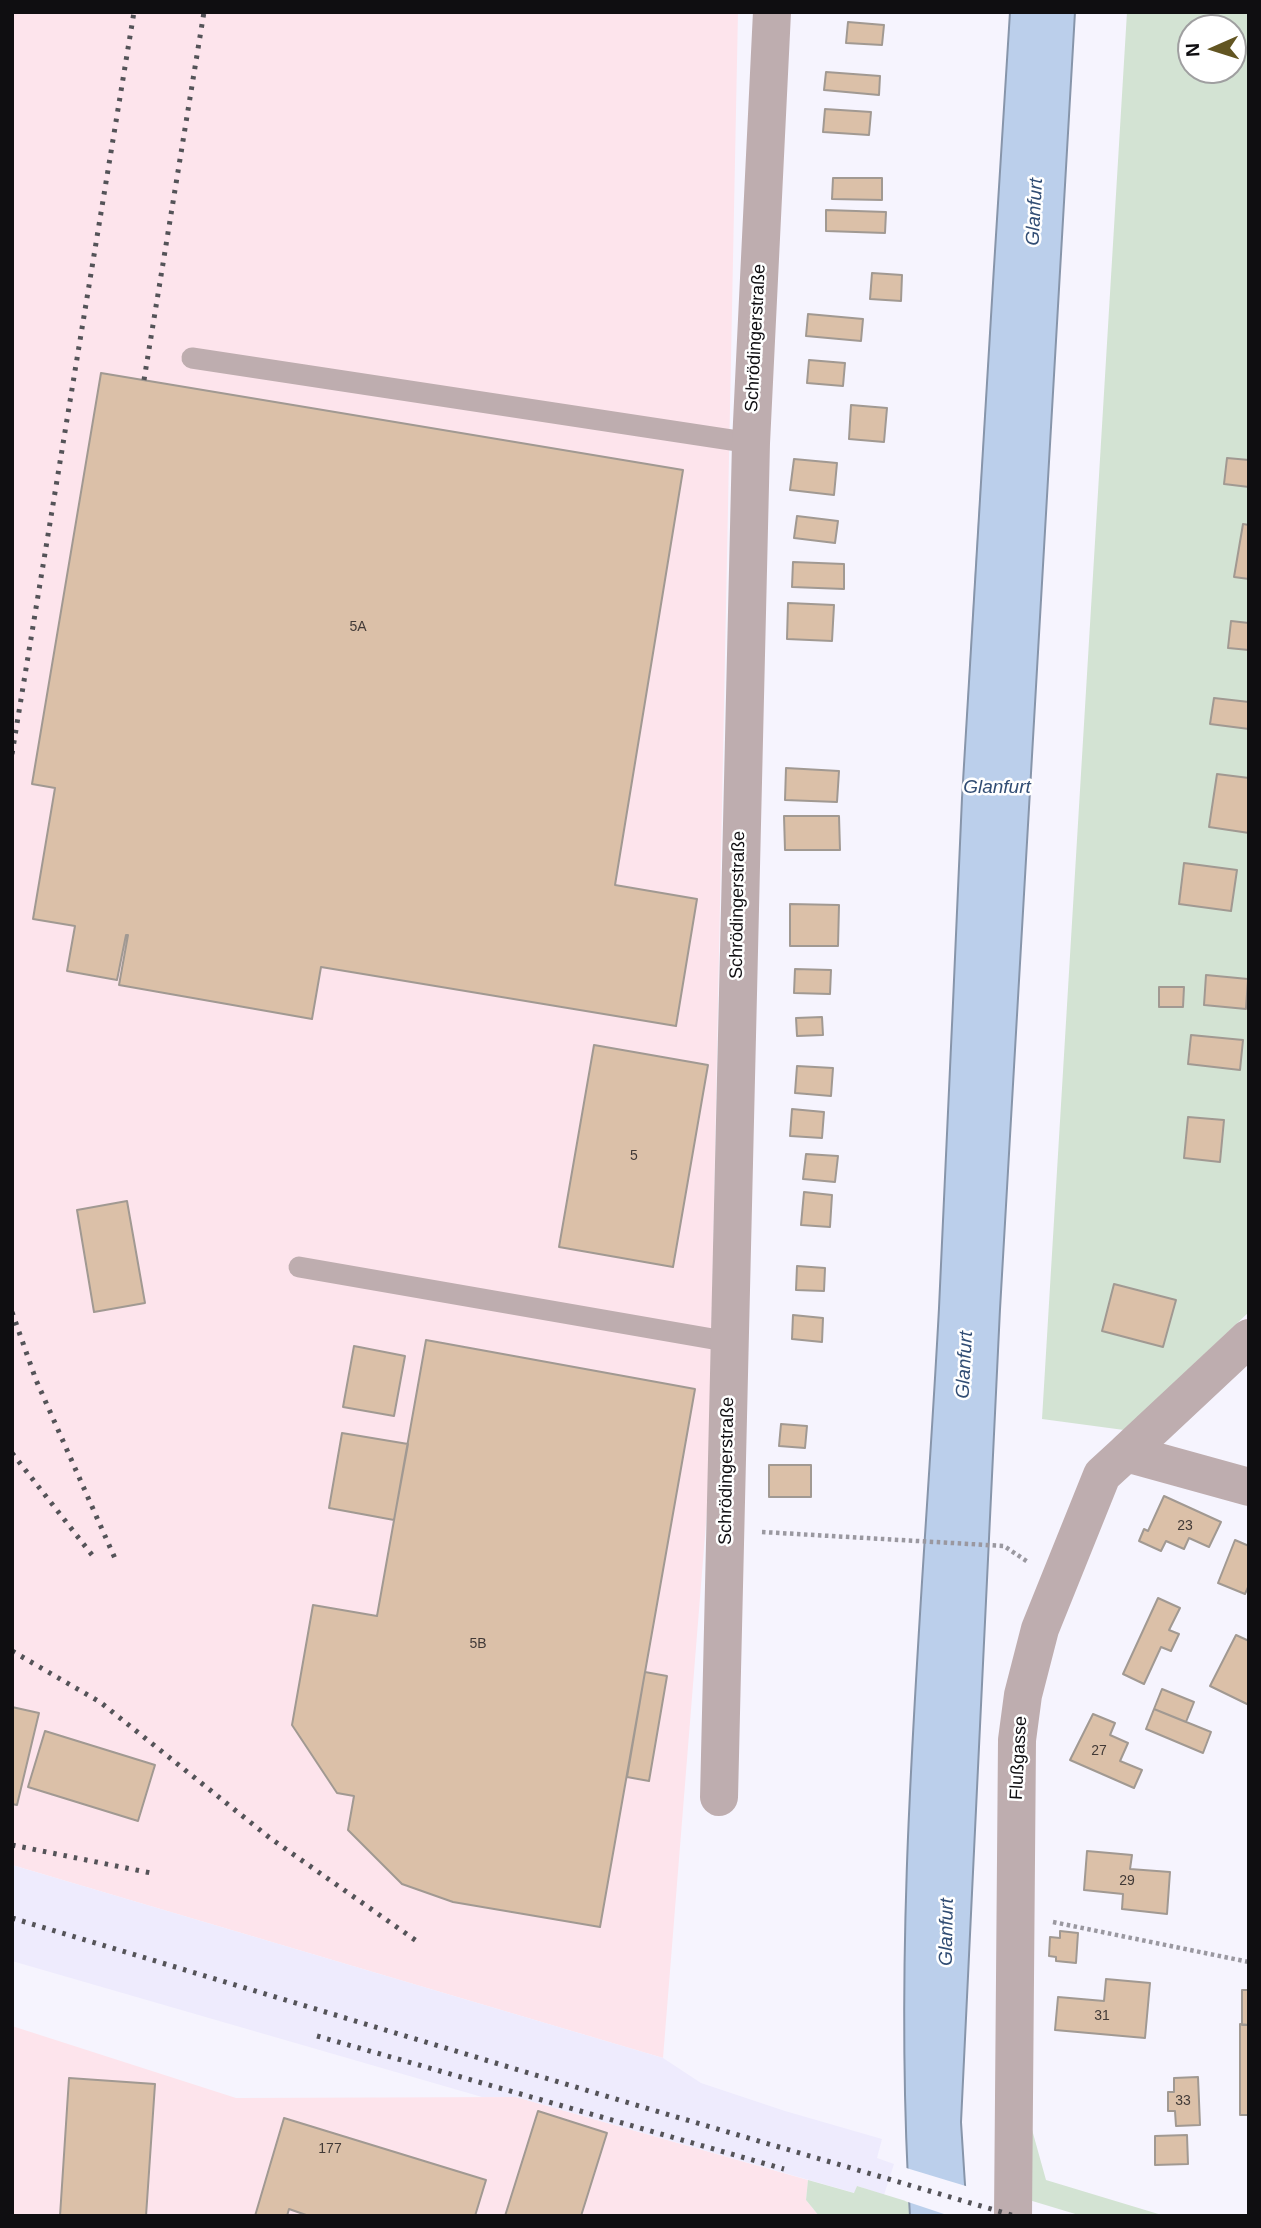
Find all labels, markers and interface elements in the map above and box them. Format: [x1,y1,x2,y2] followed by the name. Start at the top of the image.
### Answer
[1177,14,1247,84] north arrow
[1182,43,1203,57] text: N
[1022,178,1048,246] water label: Glanfurt
[741,264,771,412] street label: Schrödingerstraße
[349,619,367,635] house number: 5A
[963,777,1031,799] water label: Glanfurt
[726,831,750,979] street label: Schrödingerstraße
[630,1148,638,1164] house number: 5
[952,1331,978,1399] water label: Glanfurt
[715,1397,739,1545] street label: Schrödingerstraße
[1177,1518,1193,1534] house number: 23
[469,1636,487,1652] house number: 5B
[1006,1715,1032,1801] street label: Flußgasse
[1091,1743,1107,1759] house number: 27
[1119,1873,1135,1889] house number: 29
[935,1898,959,1966] water label: Glanfurt
[1094,2008,1110,2024] house number: 31
[1175,2093,1191,2109] house number: 33
[318,2141,342,2157] house number: 177

